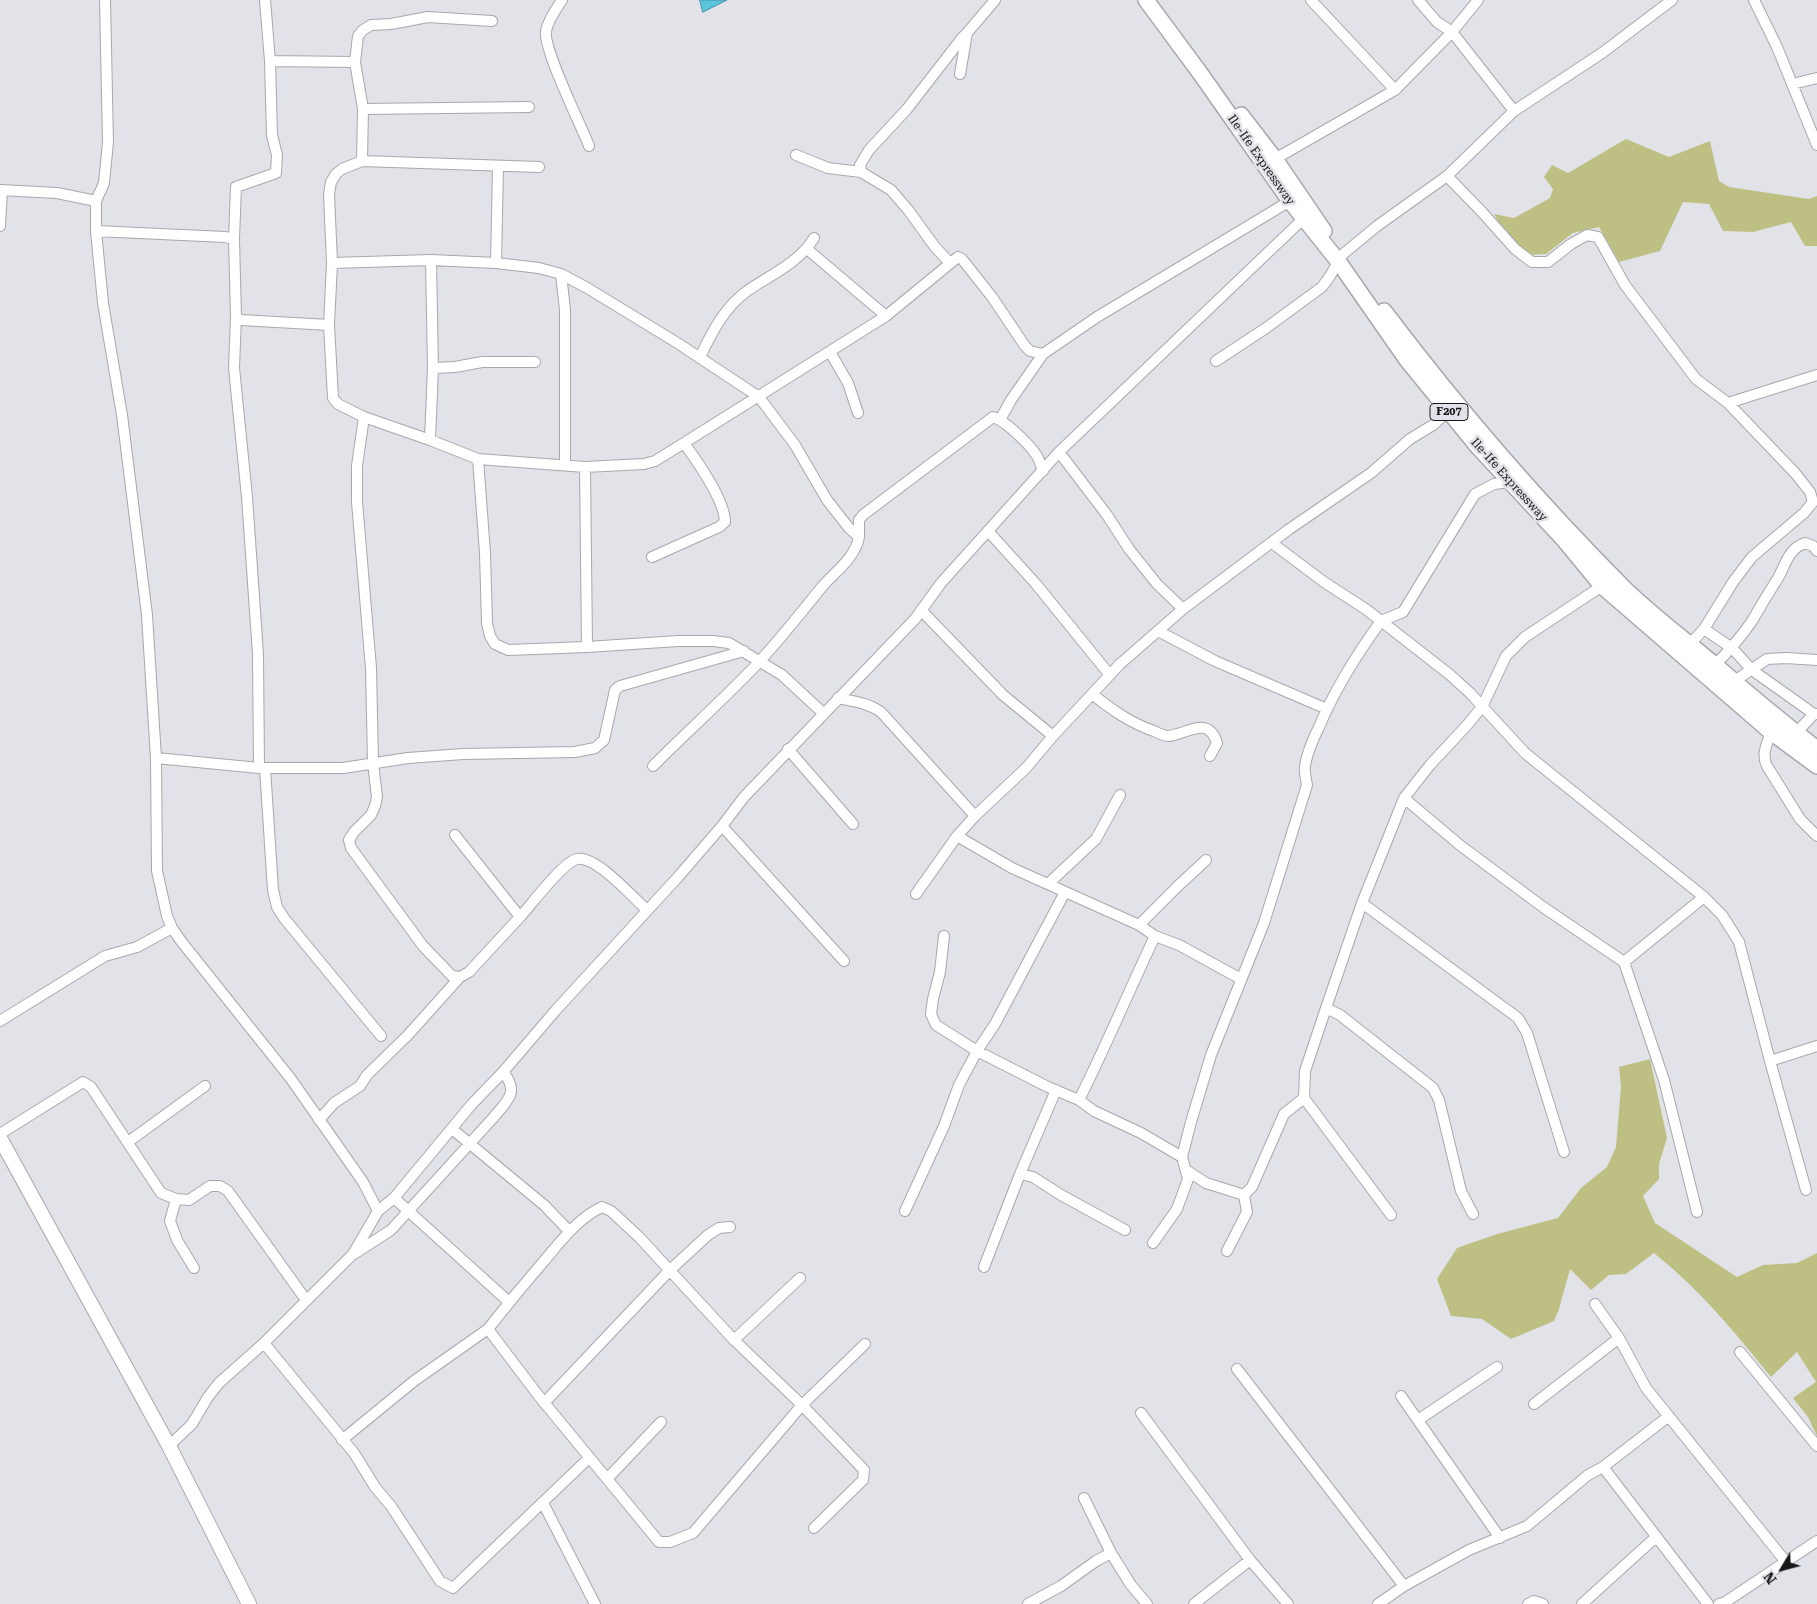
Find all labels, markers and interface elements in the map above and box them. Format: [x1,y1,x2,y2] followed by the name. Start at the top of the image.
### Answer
[1224,112,1298,208] street label: Ile-Ife Expressway
[1430,404,1468,421] road number: F207
[1468,435,1550,525] street label: Ile-Ife Expressway
[1757,1544,1807,1594] north arrow
[1760,1569,1780,1587] text: N

